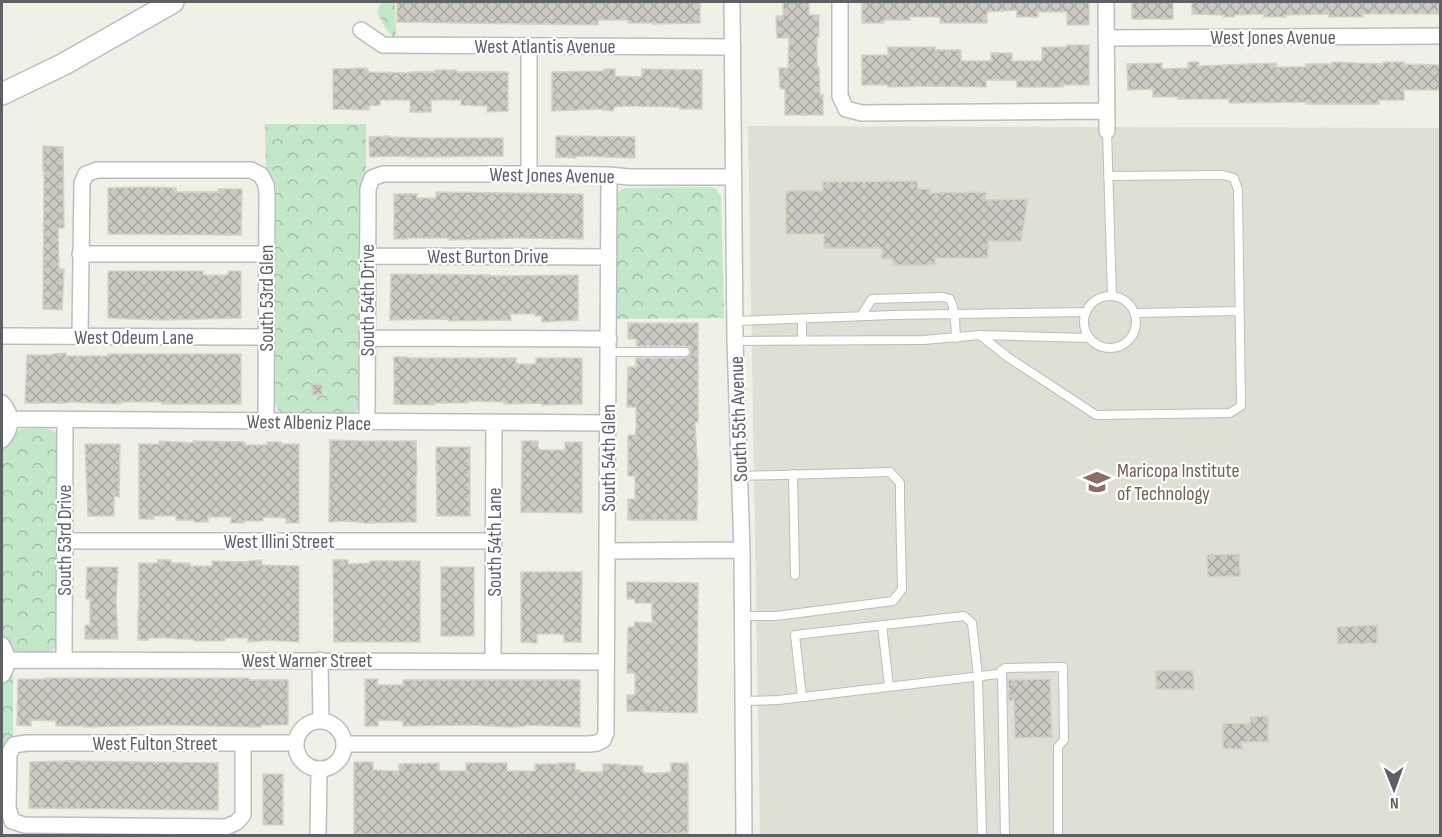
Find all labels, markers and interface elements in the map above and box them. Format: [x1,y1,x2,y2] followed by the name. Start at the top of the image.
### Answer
[1210,26,1336,50] street label: West Jones Avenue
[474,35,616,59] street label: West Atlantis Avenue
[489,163,615,189] street label: West Jones Avenue
[356,244,380,356] street label: South 54th Drive
[255,245,279,351] street label: South 53rd Glen
[427,245,549,269] street label: West Burton Drive
[74,326,194,350] street label: West Odeum Lane
[725,356,753,482] street label: South 55th Avenue
[597,404,621,512] street label: South 54th Glen
[247,410,371,436] street label: West Albeniz Place
[1117,459,1239,506] place label: Maricopa Institute of Technology
[1082,467,1112,497] school or university icon: Maricopa Institute of Technology
[53,484,77,596] street label: South 53rd Drive
[483,487,507,597] street label: South 54th Lane
[224,530,334,554] street label: West Illini Street
[242,649,372,673] street label: West Warner Street
[93,732,218,756] street label: West Fulton Street
[1364,759,1424,819] north arrow
[1390,793,1399,812] text: N

